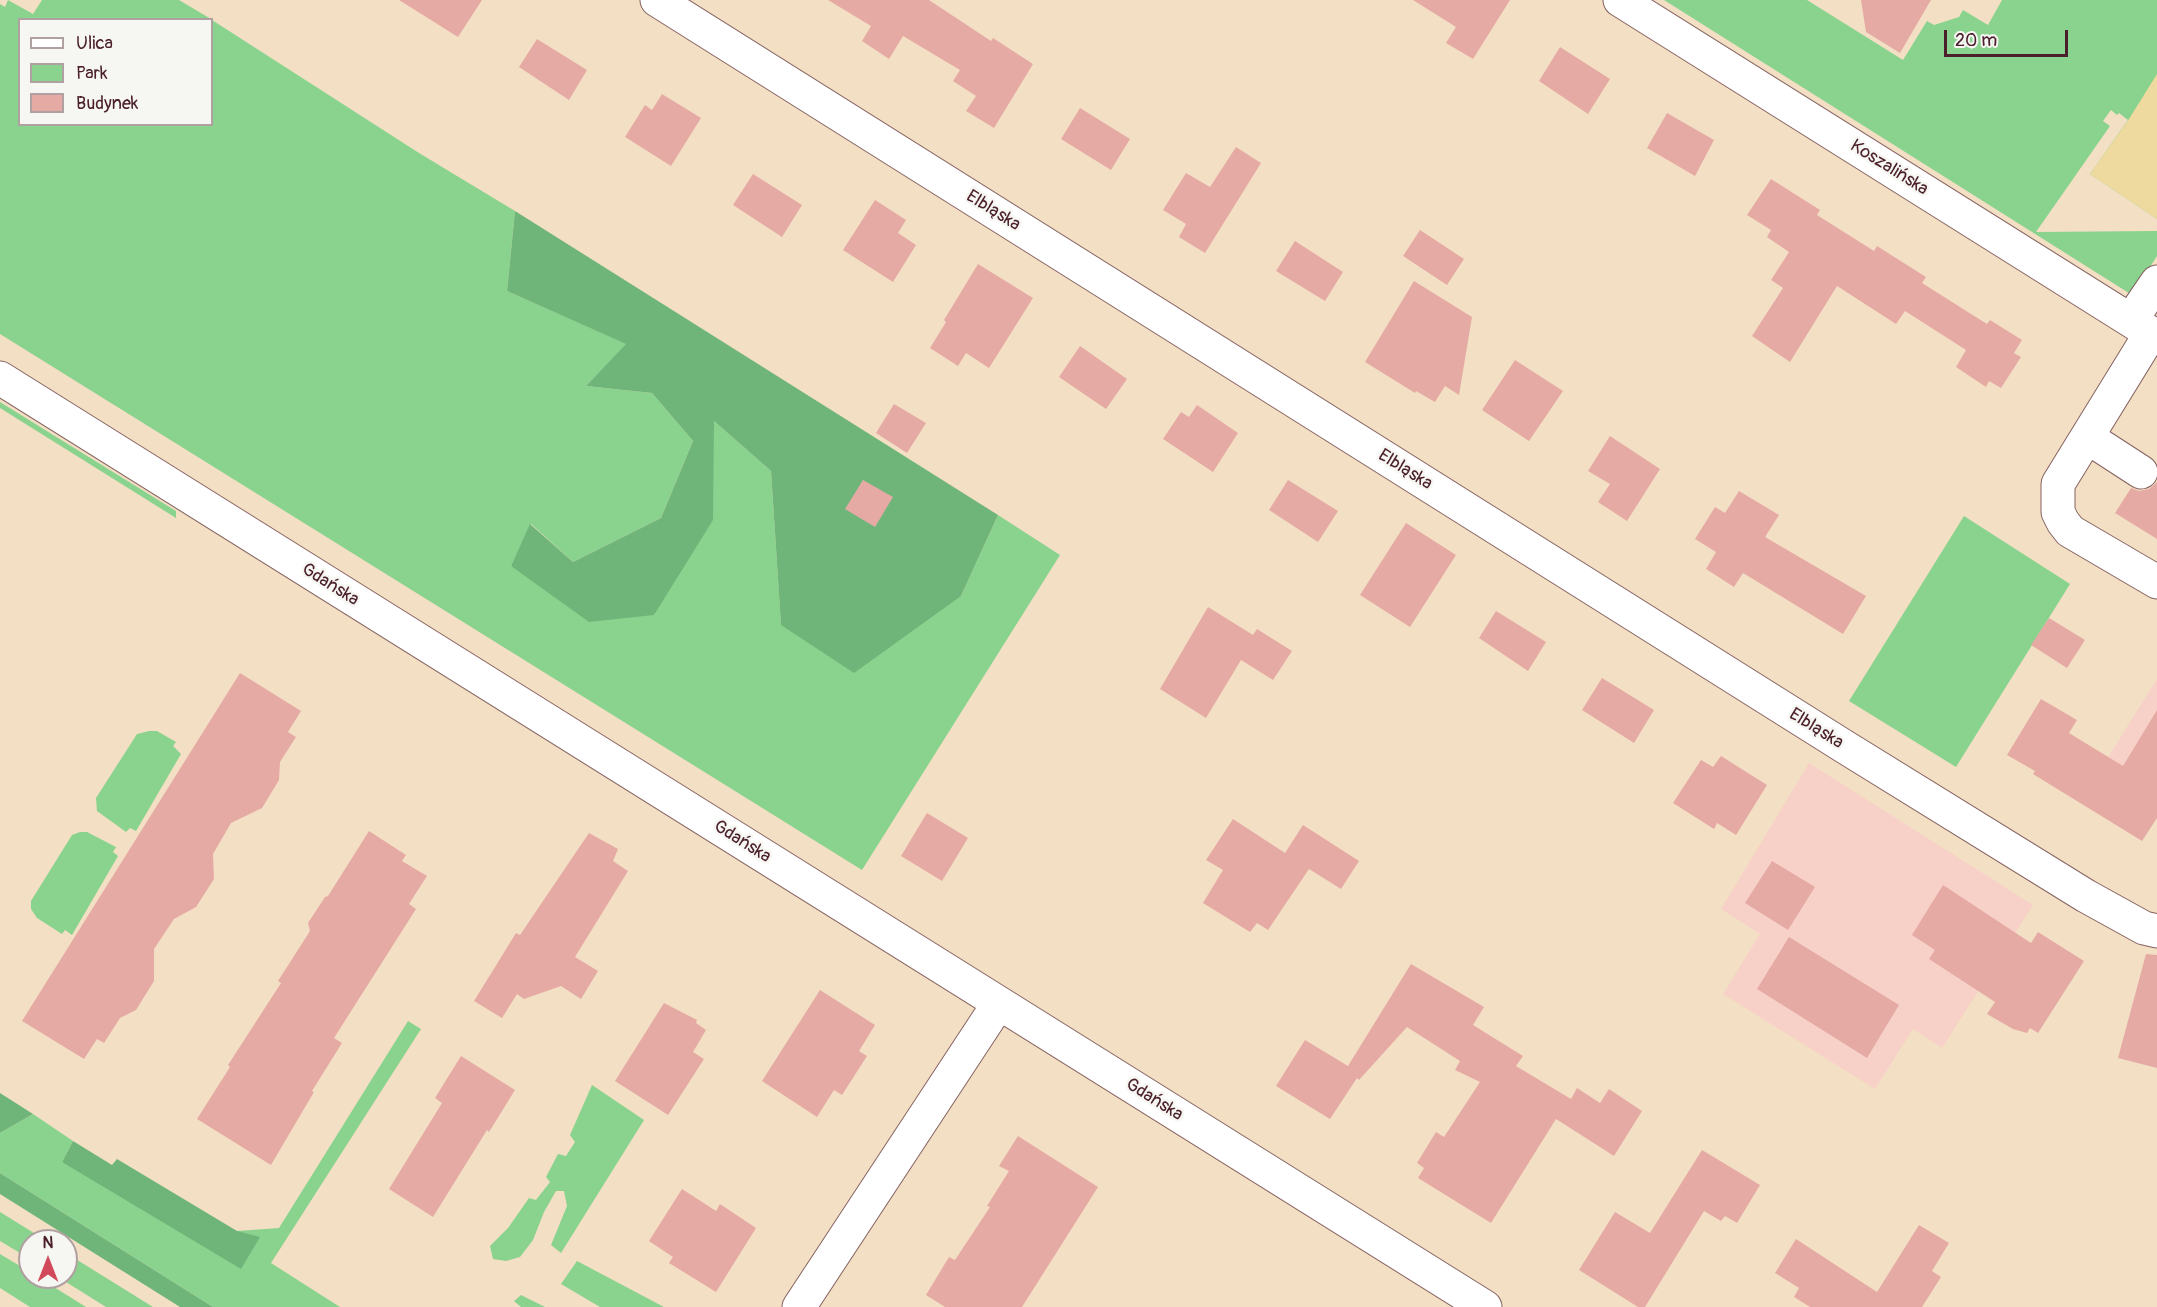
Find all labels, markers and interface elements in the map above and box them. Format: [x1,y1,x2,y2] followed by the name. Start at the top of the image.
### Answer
[18,18,213,126] legend
[1947,18,2072,56] scale bar
[1955,29,1997,52] text: 20 m
[76,32,113,55] text: Ulica
[76,62,108,85] text: Park
[76,92,138,115] text: Budynek
[1846,136,1932,200] street label: Koszalińska
[962,186,1024,236] street label: Elbląska
[1374,445,1436,495] street label: Elbląska
[297,559,363,611] street label: Gdańska
[1785,704,1847,754] street label: Elbląska
[709,816,775,868] street label: Gdańska
[1121,1074,1187,1126] street label: Gdańska
[18,1229,78,1289] north arrow
[43,1233,53,1253] text: N

